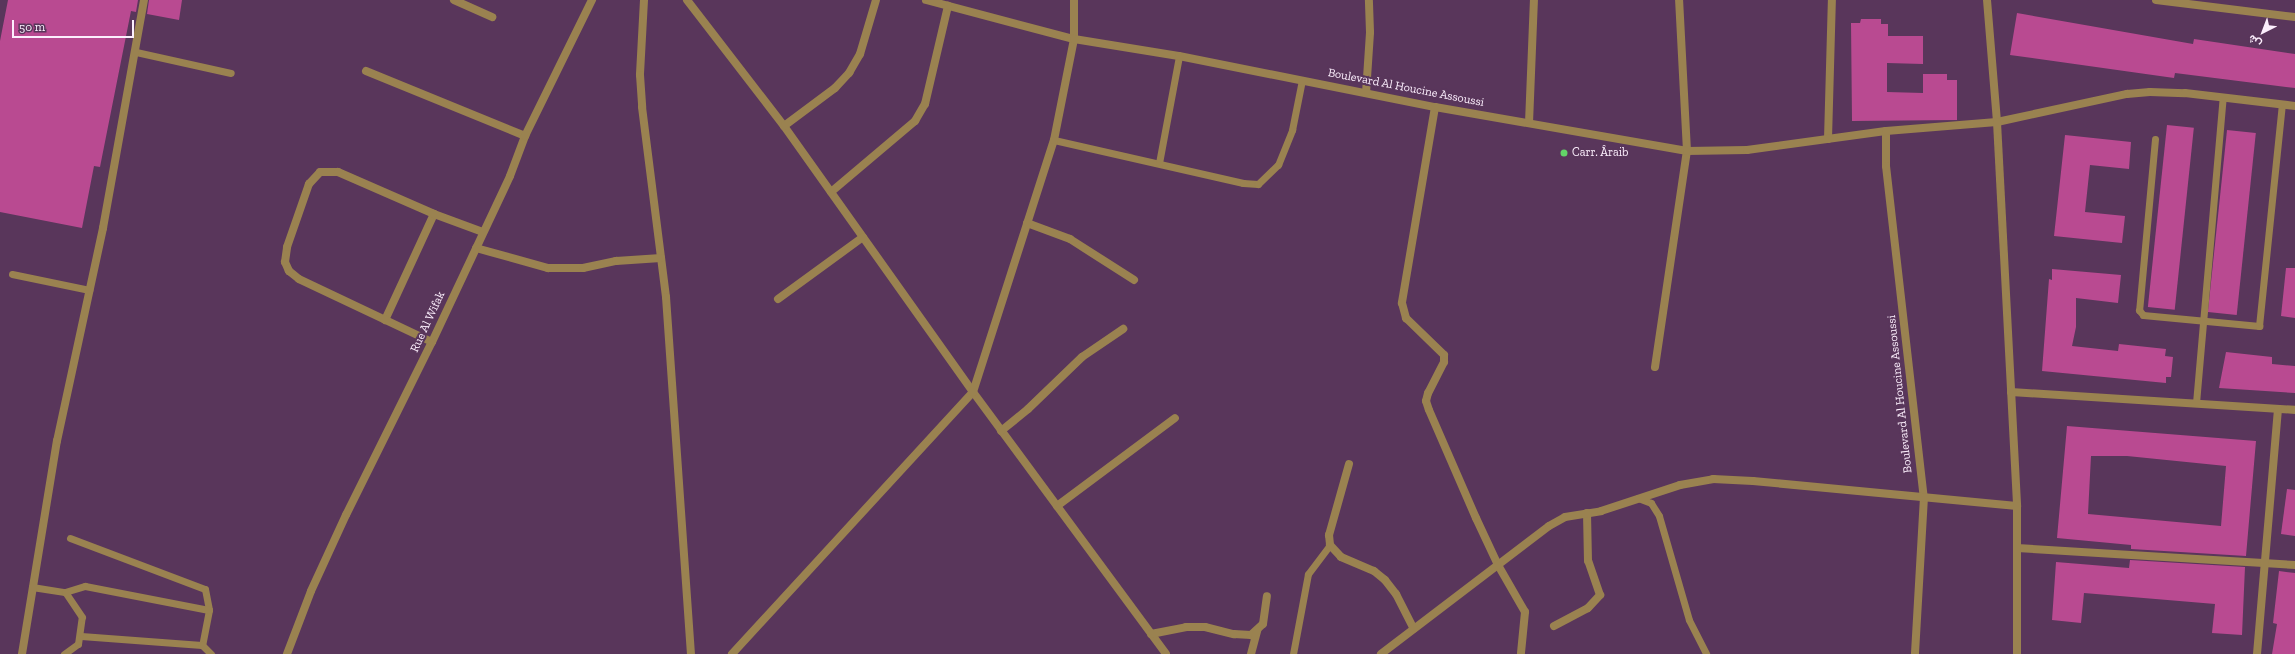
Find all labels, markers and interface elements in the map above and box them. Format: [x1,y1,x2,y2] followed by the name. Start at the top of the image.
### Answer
[14,12,136,38] scale bar
[2243,12,2283,52] north arrow
[19,20,45,34] text: 50 m
[2245,32,2264,51] text: ش
[1326,66,1486,110] street label: Boulevard Al Houcine Assoussi
[1572,146,1629,160] place label: Carr. Âraib
[1559,148,1569,158] marker: Carr. Âraib
[407,289,449,355] street label: Rue Al Wifak
[1884,314,1916,474] street label: Boulevard Al Houcine Assoussi

